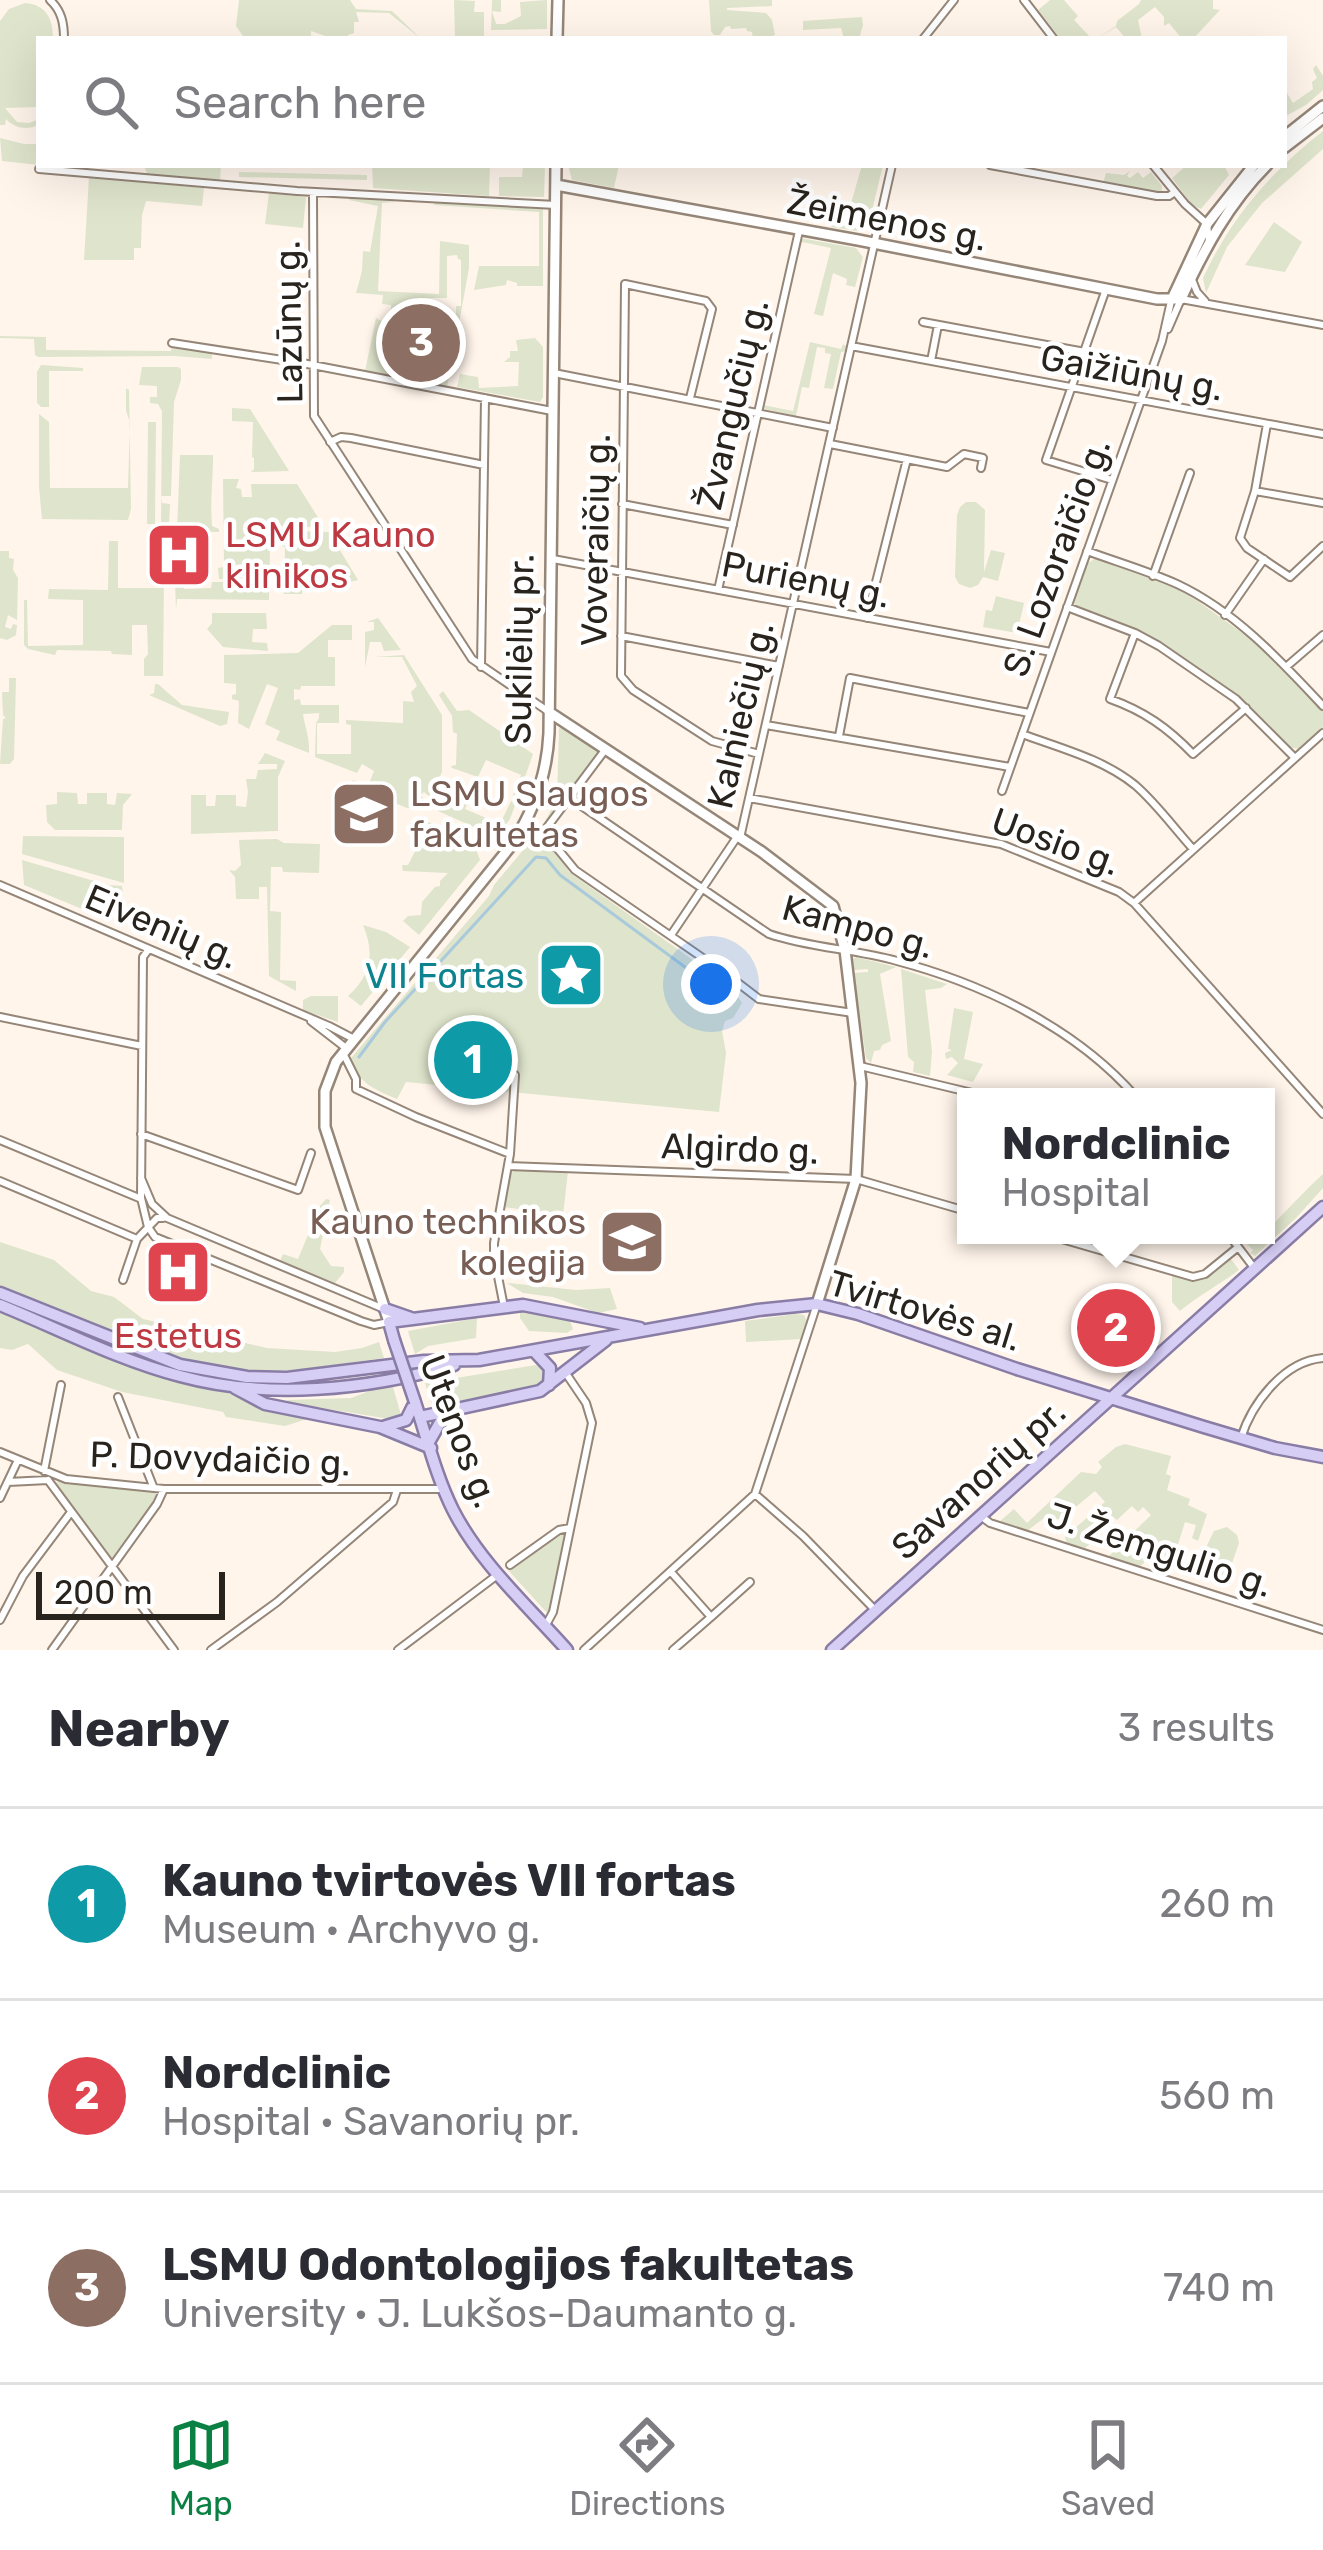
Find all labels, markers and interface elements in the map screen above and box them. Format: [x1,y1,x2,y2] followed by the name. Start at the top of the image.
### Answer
[36,36,1287,168] search box
[78,69,144,135] icon: search
[174,76,426,129] text: Search here
[784,179,990,260] street label: Žeimenos g.
[266,240,311,404] street label: Lazūnų g.
[687,295,778,513] street label: Žvangučių g.
[382,298,460,388] pin: 3
[1037,335,1227,410] street label: Gaižiūnų g.
[994,432,1119,682] street label: S. Lozoraičio g.
[572,433,619,647] street label: Voveraičių g.
[225,513,436,597] place label: LSMU Kauno klinikos
[144,520,214,590] hospital icon: LSMU Kauno klinikos
[718,542,894,617] street label: Purienų g.
[496,553,543,745] street label: Sukilėlių pr.
[698,618,783,813] street label: Kalniečių g.
[410,772,649,856] place label: LSMU Slaugos fakultetas
[329,779,399,849] school or university icon: LSMU Slaugos fakultetas
[986,799,1126,884] street label: Uosio g.
[79,875,245,978] street label: Eivenių g.
[778,886,938,967] street label: Kampo g.
[536,940,606,1010] place icon: VII Fortas
[365,954,524,997] place label: VII Fortas
[681,954,741,1014] your location
[434,1015,512,1105] pin: 1
[957,1088,1275,1244] popup
[1001,1117,1231,1170] text: Nordclinic
[660,1124,820,1173] street label: Algirdo g.
[1001,1170,1151,1216] text: Hospital
[309,1200,586,1284] place label: Kauno technikos kolegija
[597,1207,667,1277] school or university icon: Kauno technikos kolegija
[143,1237,213,1307] hospital icon: Estetus
[824,1261,1026,1360] street label: Tvirtovės al.
[1077,1283,1155,1373] pin: 2
[114,1314,242,1357] place label: Estetus
[411,1349,508,1513] street label: Utenos g.
[883,1390,1074,1568] street label: Savanorių pr.
[89,1432,351,1485] street label: P. Dovydaičio g.
[1042,1493,1278,1606] street label: J. Žemgulio g.
[36,1566,225,1619] scale bar
[54,1573,153,1612] text: 200 m
[48,1698,230,1759] text: Nearby
[1118,1705,1275,1751] text: 3 results
[162,1854,736,1907] text: Kauno tvirtovės VII fortas
[77,1881,97,1927] text: 1
[1160,1881,1275,1927] text: 260 m
[162,1907,540,1953] text: Museum · Archyvo g.
[162,2046,391,2099] text: Nordclinic
[74,2073,100,2119] text: 2
[1159,2073,1275,2119] text: 560 m
[162,2099,580,2145] text: Hospital · Savanorių pr.
[162,2238,854,2291] text: LSMU Odontologijos fakultetas
[74,2265,100,2311] text: 3
[1163,2265,1275,2311] text: 740 m
[162,2291,797,2337] text: University · J. Lukšos-Daumanto g.
[168,2412,234,2523] tab: Map
[569,2412,726,2523] tab: Directions
[1061,2412,1155,2523] tab: Saved

